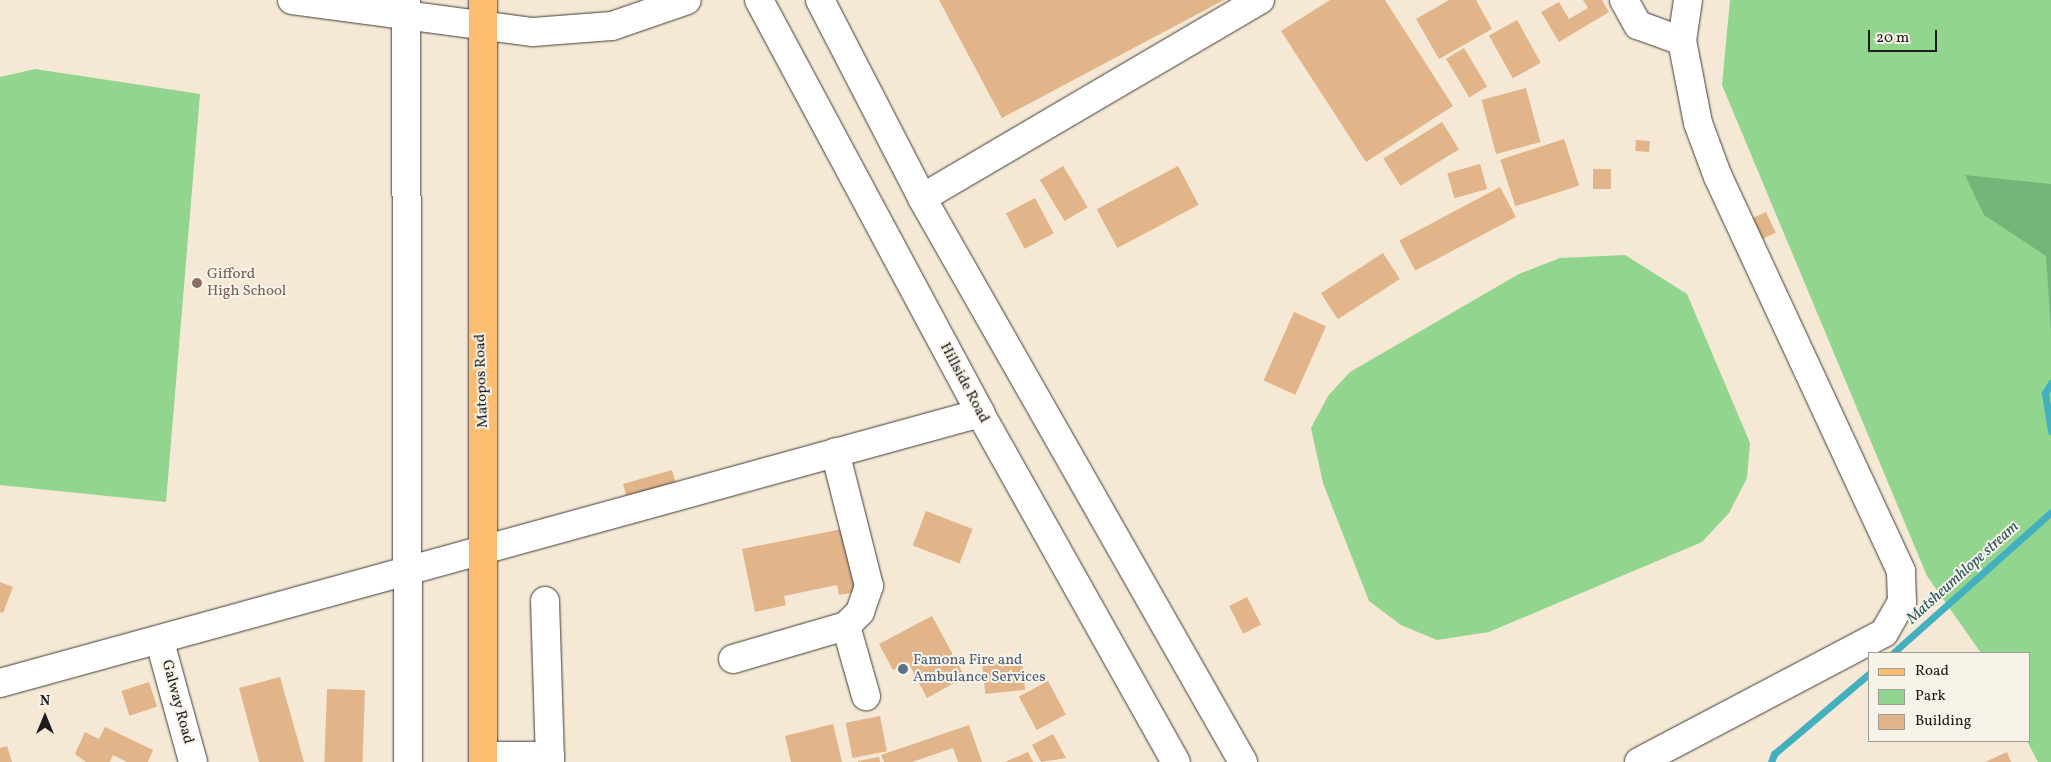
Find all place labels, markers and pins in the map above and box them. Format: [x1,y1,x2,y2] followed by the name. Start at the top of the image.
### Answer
[207,265,286,300] place label: Gifford High School
[191,277,203,289] marker: Gifford High School
[913,651,1046,686] place label: Famona Fire and Ambulance Services
[897,663,909,675] marker: Famona Fire and Ambulance Services

